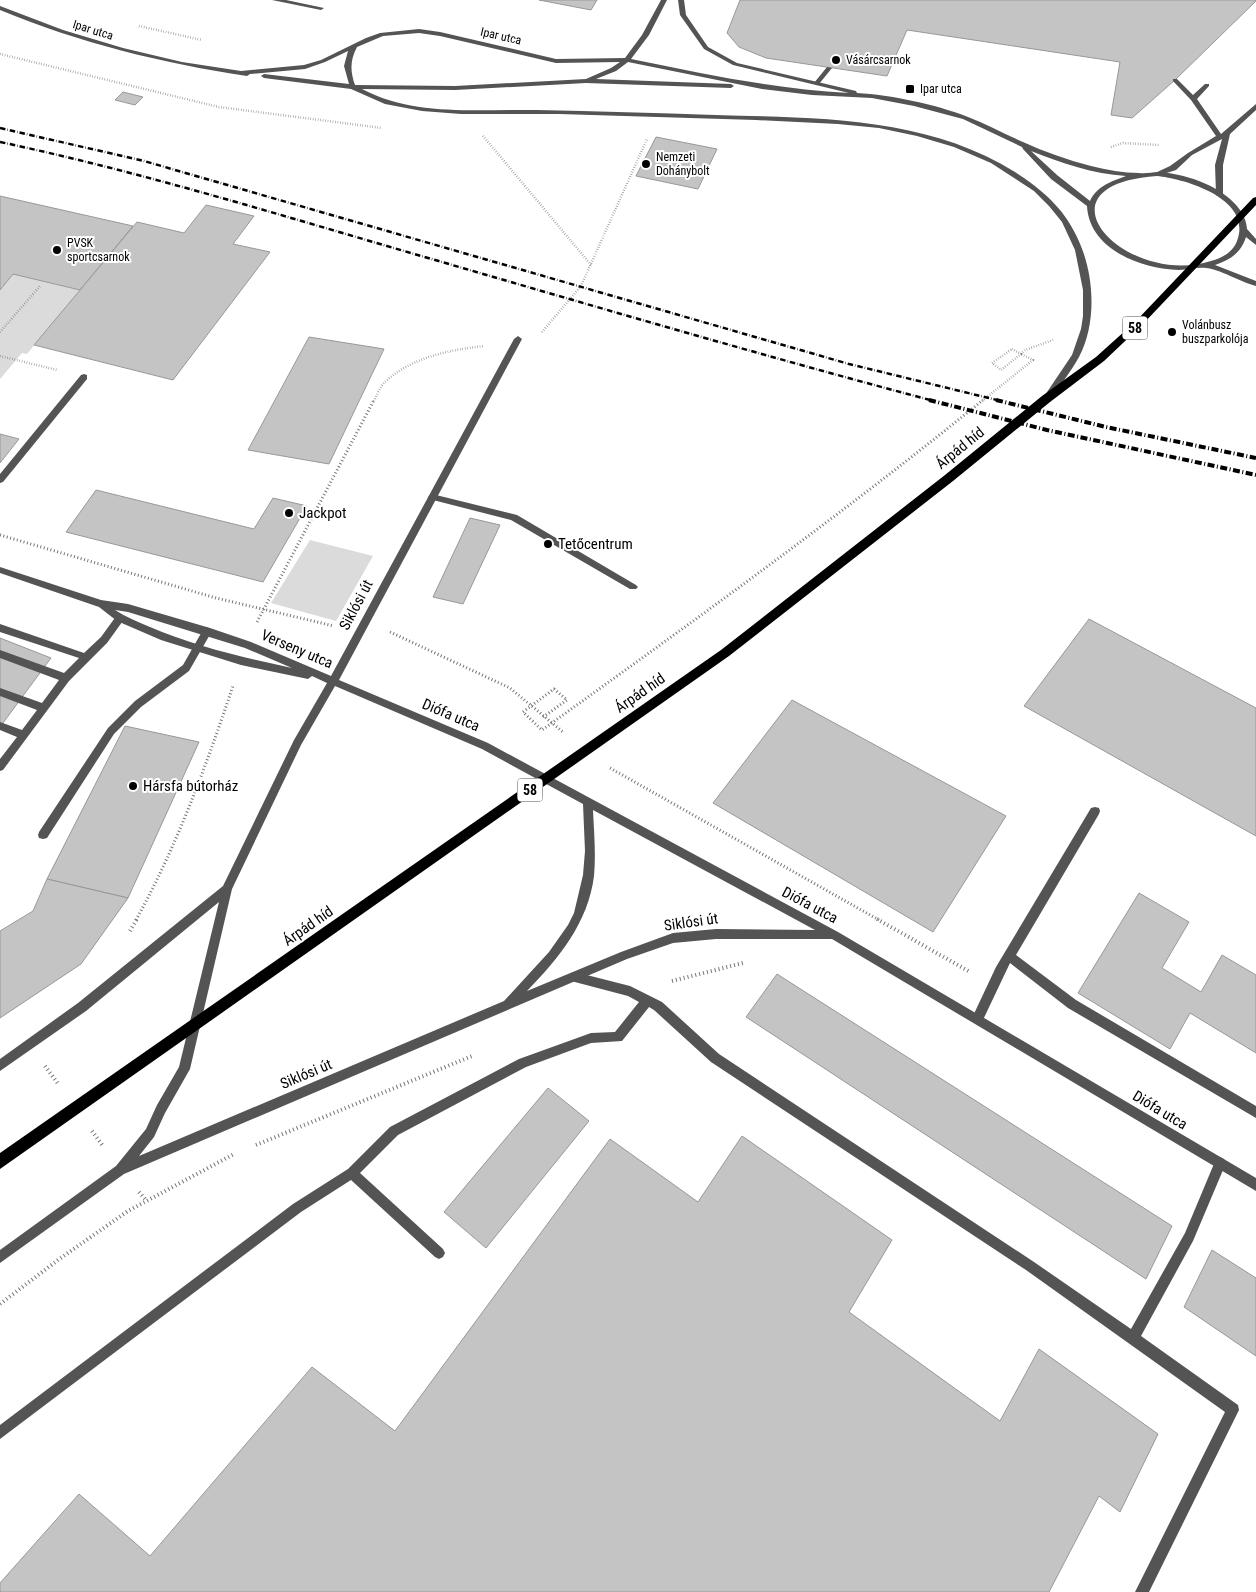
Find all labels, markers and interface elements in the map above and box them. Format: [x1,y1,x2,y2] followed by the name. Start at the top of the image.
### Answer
[71,17,115,43] street label: Ipar utca
[479,24,523,48] street label: Ipar utca
[846,53,911,67] place label: Vásárcsarnok
[830,54,842,66] marker: Vásárcsarnok
[920,82,962,96] place label: Ipar utca
[904,83,916,95] marker: Ipar utca
[656,150,710,178] place label: Nemzeti Dohánybolt
[640,158,652,170] marker: Nemzeti Dohánybolt
[67,236,130,264] place label: PVSK sportcsarnok
[51,244,63,256] marker: PVSK sportcsarnok
[1122,316,1148,339] road number: 58
[1182,318,1249,346] place label: Volánbusz buszparkolója
[1166,326,1178,338] marker: Volánbusz buszparkolója
[932,423,988,473] street label: Árpád híd
[299,504,347,522] place label: Jackpot
[283,507,295,519] marker: Jackpot
[558,535,633,553] place label: Tetőcentrum
[542,538,554,550] marker: Tetőcentrum
[335,577,377,633] street label: Siklósi út
[258,626,336,672] street label: Verseny utca
[612,669,668,717] street label: Árpád híd
[420,695,482,735] street label: Diófa utca
[143,777,238,795] place label: Hársfa bútorház
[518,778,542,802] road number: 58
[127,780,139,792] marker: Hársfa bútorház
[779,883,841,927] street label: Diófa utca
[280,902,336,950] street label: Árpád híd
[663,909,719,935] street label: Siklósi út
[277,1055,335,1093] street label: Siklósi út
[1129,1087,1191,1133] street label: Diófa utca

